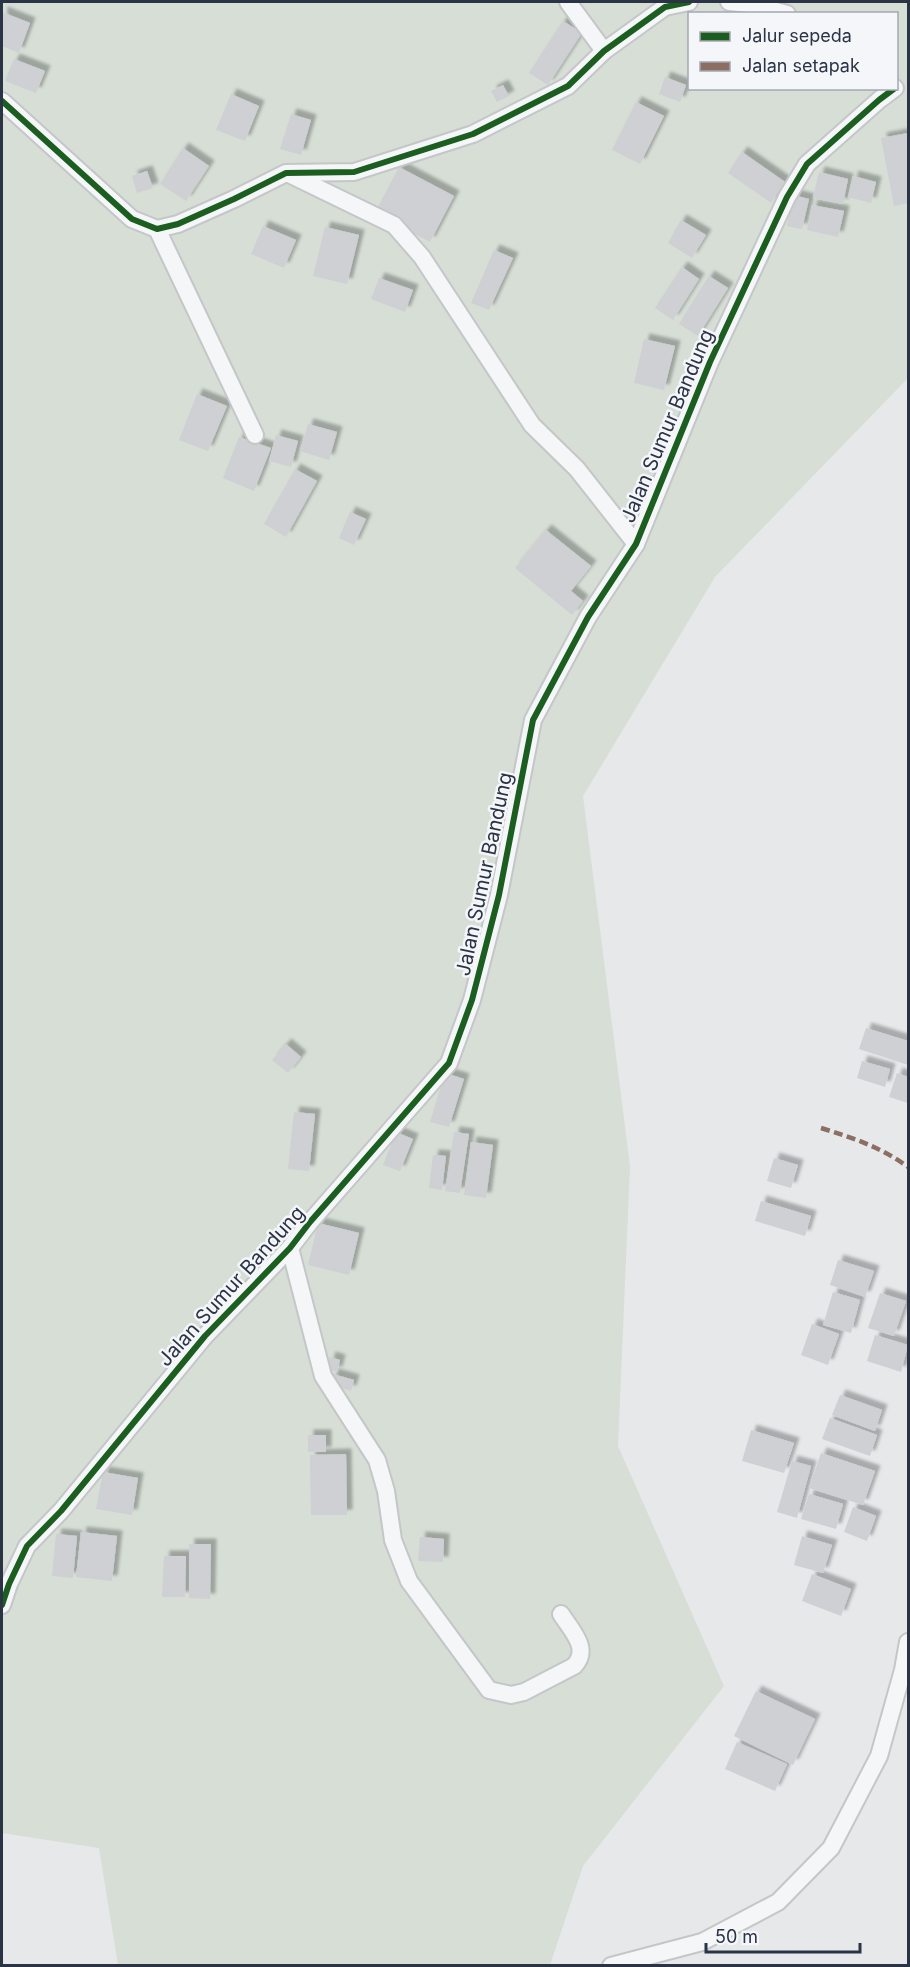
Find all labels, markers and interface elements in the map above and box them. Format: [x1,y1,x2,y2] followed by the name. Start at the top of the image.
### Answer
[688,12,898,90] legend
[742,25,852,46] text: Jalur sepeda
[742,55,860,76] text: Jalan setapak
[615,326,719,526] street label: Jalan Sumur Bandung
[451,770,517,978] street label: Jalan Sumur Bandung
[153,1201,309,1371] street label: Jalan Sumur Bandung
[706,1916,860,1954] scale bar
[715,1926,758,1947] text: 50 m

